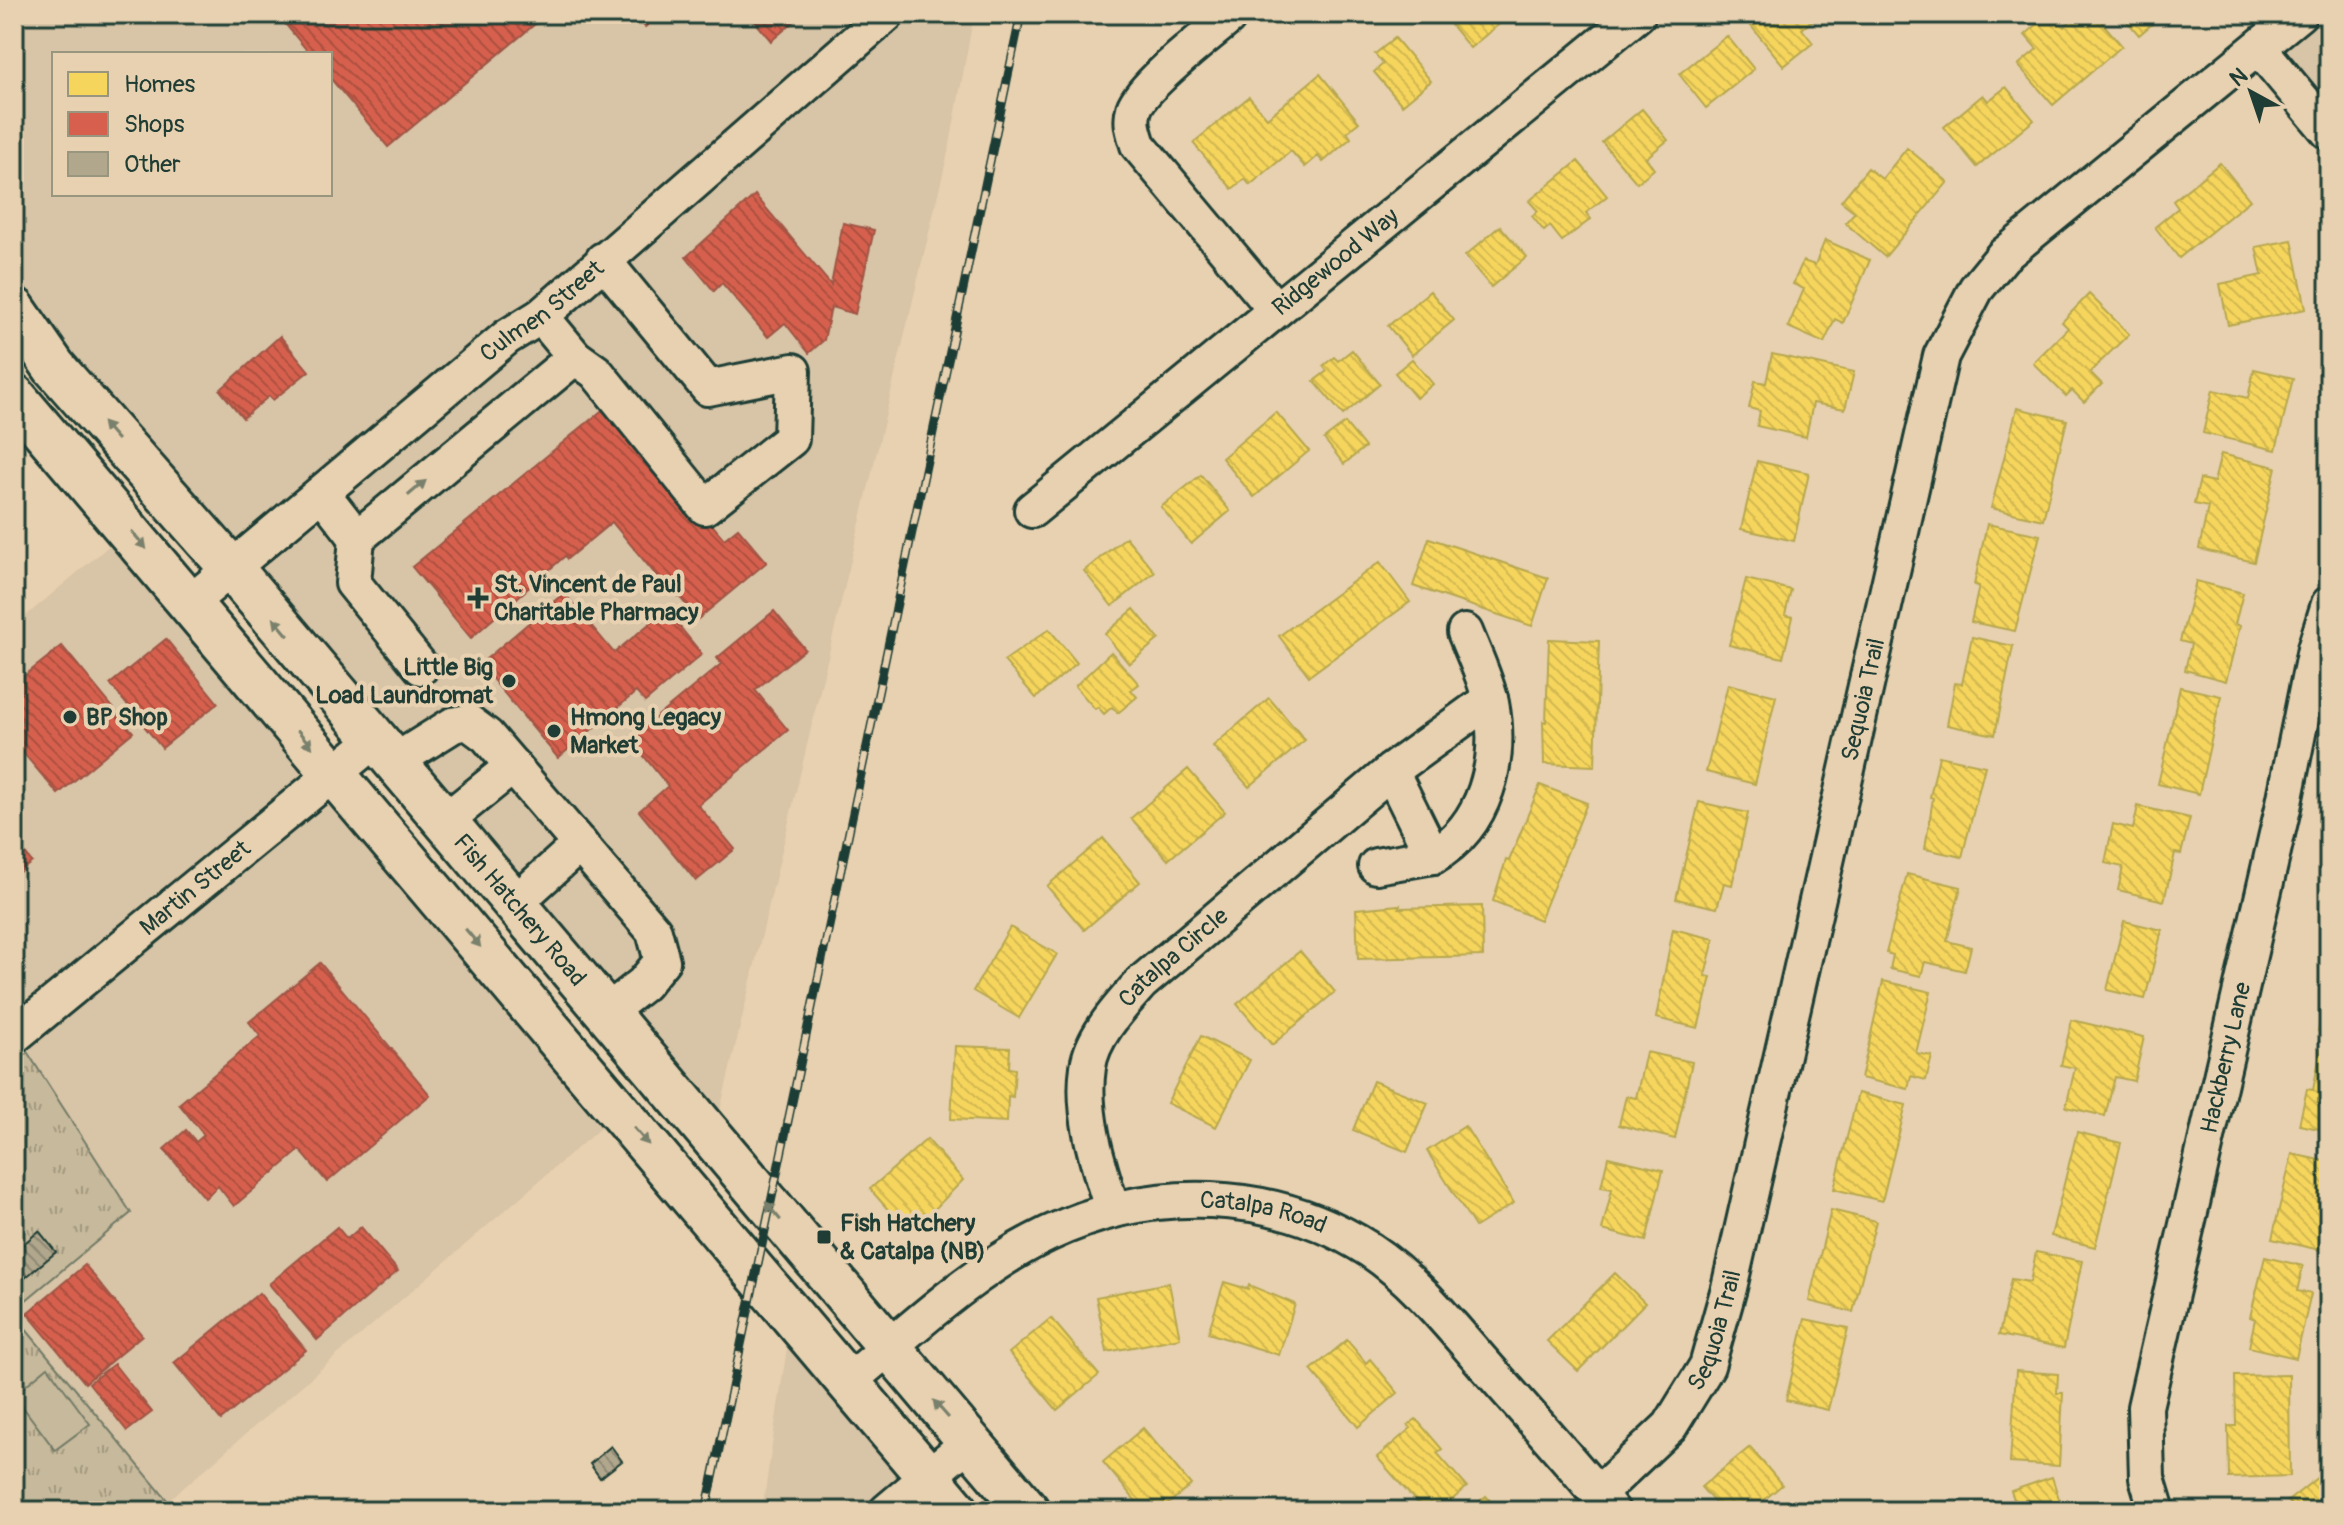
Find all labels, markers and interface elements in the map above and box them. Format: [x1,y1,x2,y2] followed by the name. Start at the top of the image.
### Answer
[52,52,332,196] legend
[2211,52,2291,132] north arrow
[2224,62,2254,93] text: N
[124,70,196,99] text: Homes
[124,110,185,139] text: Shops
[124,150,181,179] text: Other
[1267,202,1405,322] street label: Ridgewood Way
[474,254,610,368] street label: Culmen Street
[102,421,119,441] one-way arrow
[407,480,427,497] one-way arrow
[130,529,147,549] one-way arrow
[494,570,699,627] place label: St. Vincent de Paul Charitable Pharmacy
[469,589,487,607] marker: St. Vincent de Paul Charitable Pharmacy
[272,617,290,637] one-way arrow
[1835,636,1891,764] street label: Sequoia Trail
[315,653,494,710] place label: Little Big Load Laundromat
[500,672,518,690] marker: Little Big Load Laundromat
[86,703,168,732] place label: BP Shop
[570,703,722,760] place label: Hmong Legacy Market
[61,708,79,726] marker: BP Shop
[545,722,563,740] marker: Hmong Legacy Market
[296,729,313,749] one-way arrow
[447,828,592,992] street label: Fish Hatchery Road
[134,834,257,942] street label: Martin Street
[1112,901,1234,1013] street label: Catalpa Circle
[464,928,481,948] one-way arrow
[2195,979,2257,1136] street label: Hackberry Lane
[632,1126,649,1146] one-way arrow
[1200,1186,1331,1240] street label: Catalpa Road
[765,1201,782,1221] one-way arrow
[840,1209,986,1266] place label: Fish Hatchery & Catalpa (NB)
[815,1228,833,1246] marker: Fish Hatchery & Catalpa (NB)
[1681,1267,1748,1396] street label: Sequoia Trail
[933,1400,950,1420] one-way arrow

